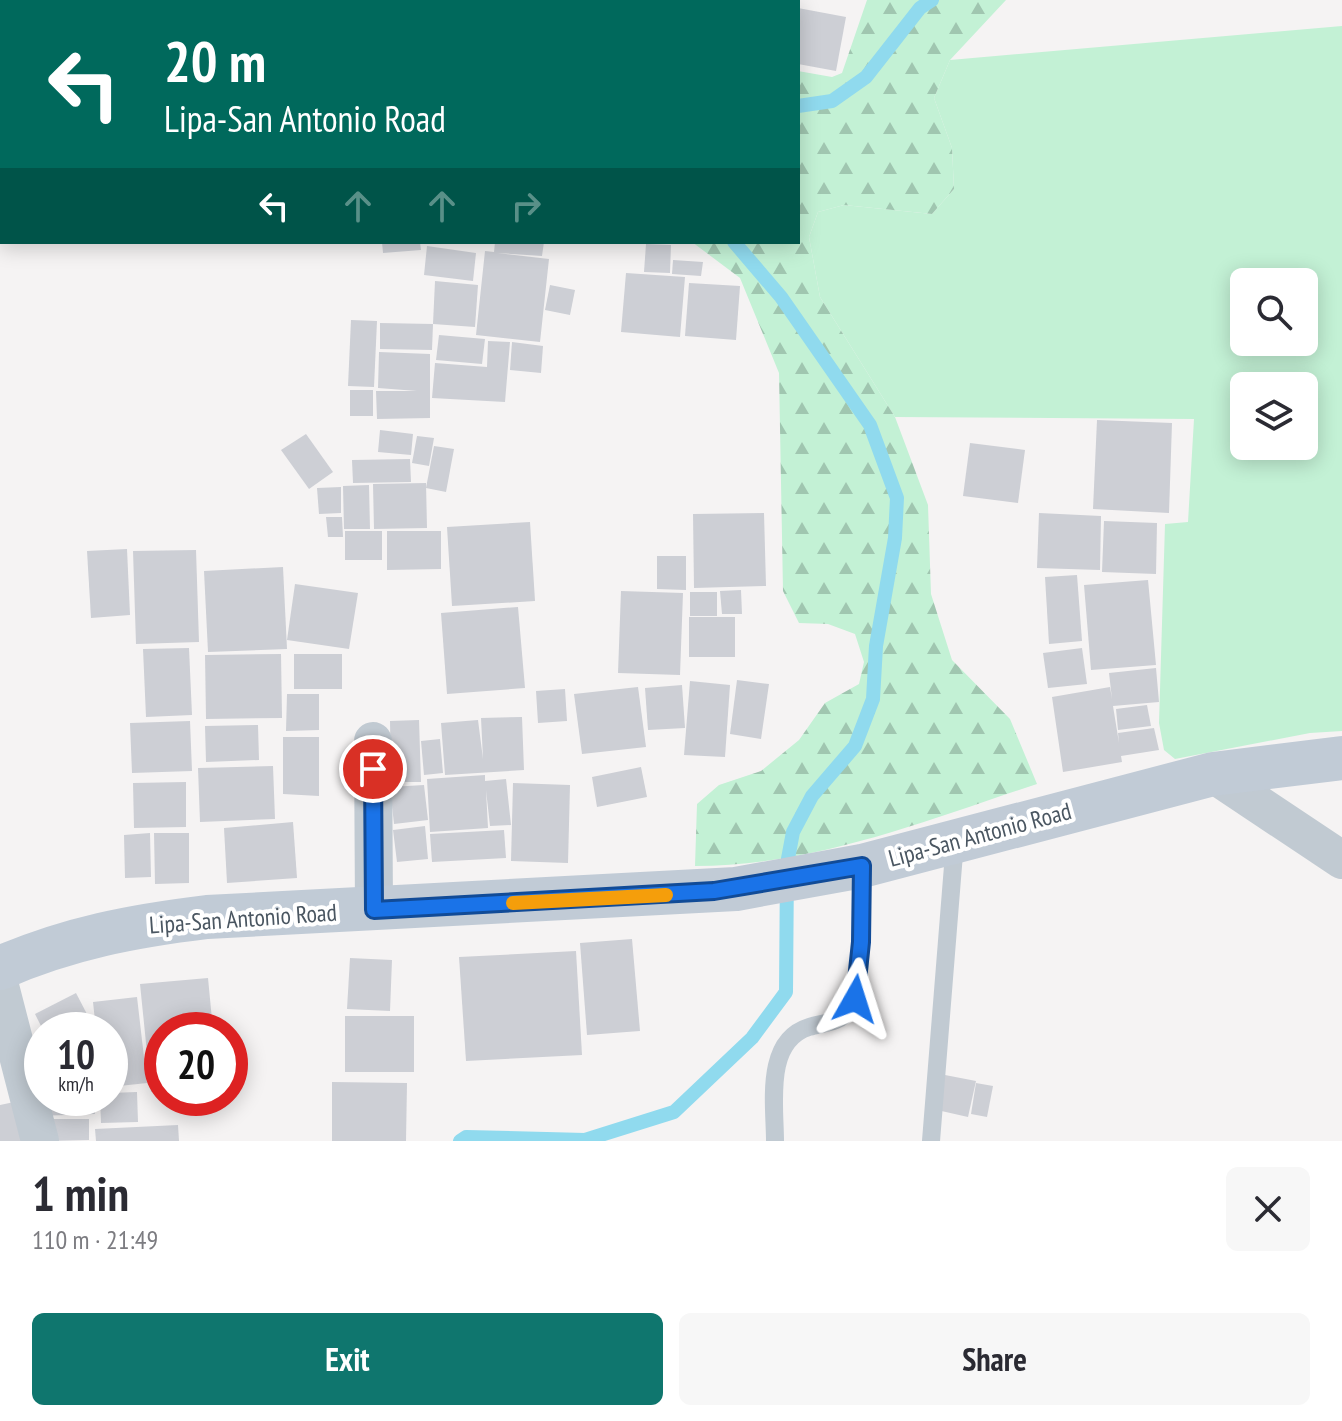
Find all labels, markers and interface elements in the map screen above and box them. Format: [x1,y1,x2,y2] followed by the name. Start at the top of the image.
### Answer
[164,25,266,97] text: 20 m
[32,32,136,136] icon: left
[164,95,446,142] text: Lipa-San Antonio Road
[252,184,296,228] icon: left
[336,184,380,228] icon: ahead
[420,184,464,228] icon: ahead
[504,184,548,228] icon: right
[1230,268,1318,460] map controls
[1230,268,1318,356] button: search
[1230,372,1318,460] button: layers
[339,735,407,803] pin
[351,747,395,791] icon: arrive
[885,795,1075,874] street label: Lipa-San Antonio Road
[148,896,338,941] street label: Lipa-San Antonio Road
[813,957,897,1041] position arrow
[144,1012,248,1116] speed limit sign: 20
[57,1028,95,1080] text: 10
[58,1071,94,1097] text: km/h
[32,1162,129,1224] text: 1 min
[1226,1167,1310,1251] button: close
[32,1223,158,1256] text: 110 m · 21:49
[32,1313,663,1405] button: Exit
[679,1313,1310,1405] button: Share

